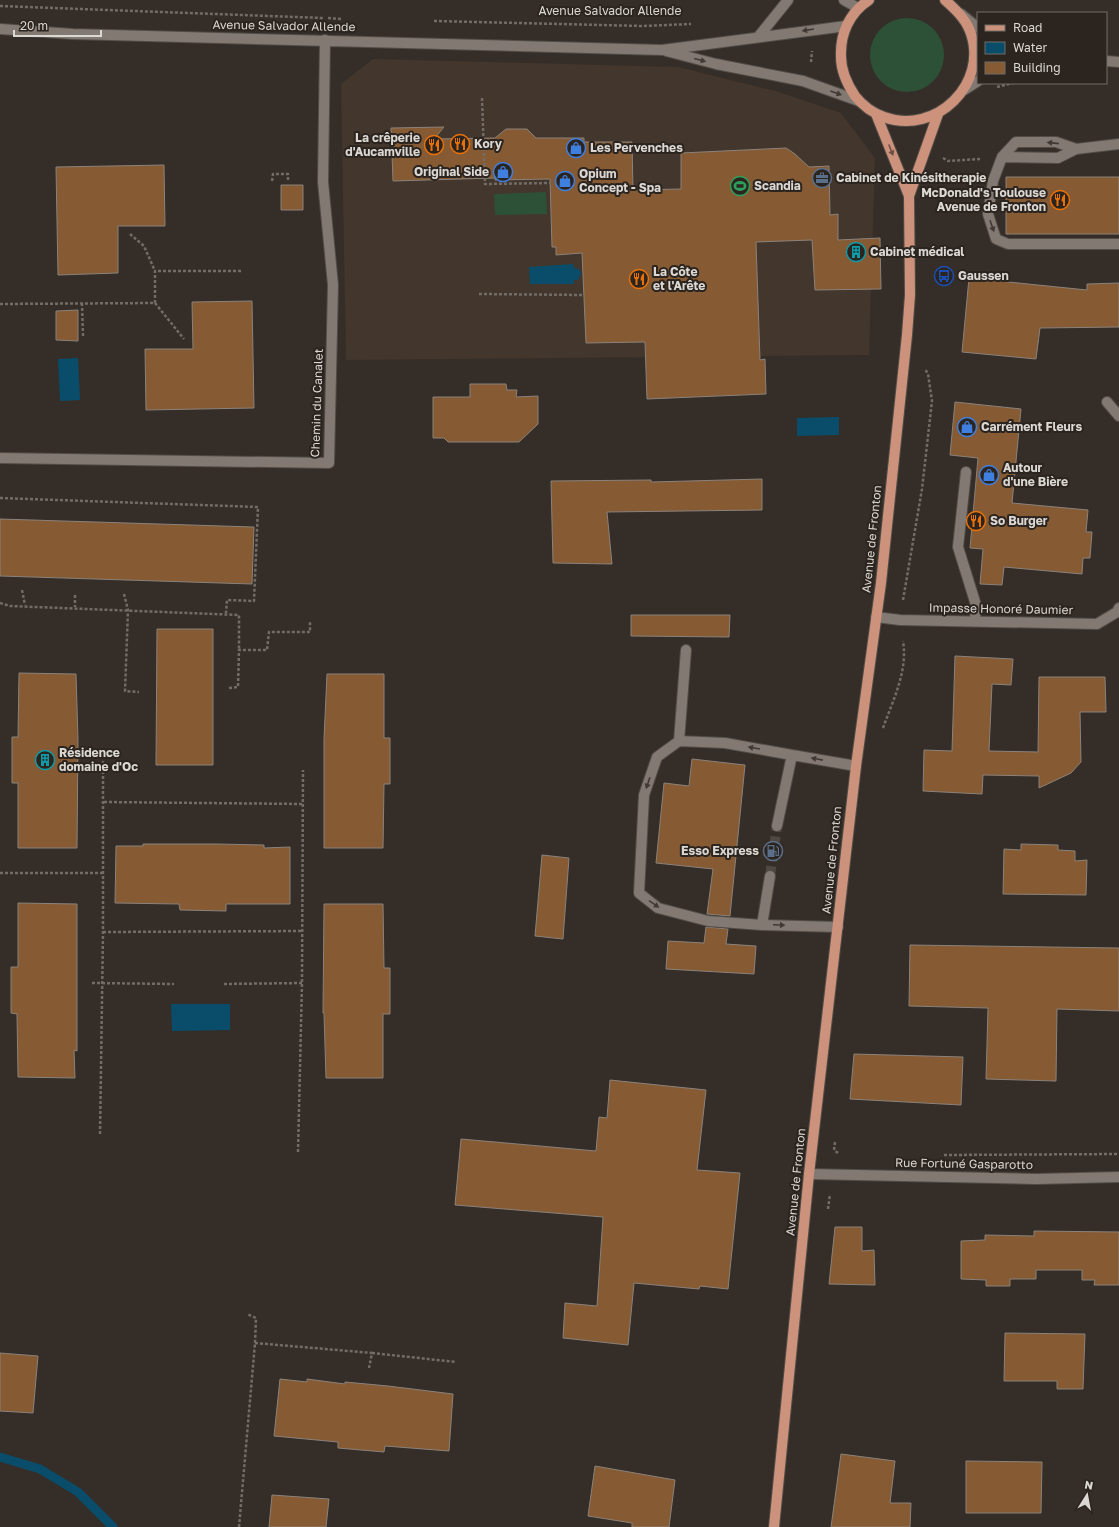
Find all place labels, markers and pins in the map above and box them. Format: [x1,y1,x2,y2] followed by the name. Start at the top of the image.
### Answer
[345,130,420,159] place label: La crêperie d'Aucamville
[449,133,471,155] restaurant icon: Kory
[423,134,445,156] restaurant icon: La crêperie d'Aucamville
[474,136,503,151] place label: Kory
[565,137,587,159] shop icon: Les Pervenches
[590,140,683,155] place label: Les Pervenches
[492,161,514,183] shop icon: Original Side
[414,164,489,179] place label: Original Side
[579,166,661,195] place label: Opium Concept - Spa
[811,167,833,189] office icon: Cabinet de Kinésitherapie
[554,170,576,192] shop icon: Opium Concept - Spa
[836,170,986,185] place label: Cabinet de Kinésitherapie
[729,175,751,197] sports icon: Scandia
[754,178,801,193] place label: Scandia
[921,185,1046,214] place label: McDonald's Toulouse Avenue de Fronton
[1049,189,1071,211] restaurant icon: McDonald's Toulouse Avenue de Fronton
[845,241,867,263] building icon: Cabinet médical
[870,244,964,259] place label: Cabinet médical
[653,264,705,293] place label: La Côte et l'Arête
[933,265,955,287] bus stop icon: Gaussen
[628,268,650,290] restaurant icon: La Côte et l'Arête
[958,268,1009,283] place label: Gaussen
[956,416,978,438] shop icon: Carrément Fleurs
[981,419,1082,434] place label: Carrément Fleurs
[1003,460,1068,489] place label: Autour d'une Bière
[978,464,1000,486] shop icon: Autour d'une Bière
[965,510,987,532] restaurant icon: So Burger
[990,513,1048,528] place label: So Burger
[59,745,138,774] place label: Résidence domaine d'Oc
[34,749,56,771] building icon: Résidence domaine d'Oc
[762,840,784,862] fuel station icon: Esso Express
[681,843,759,858] place label: Esso Express

